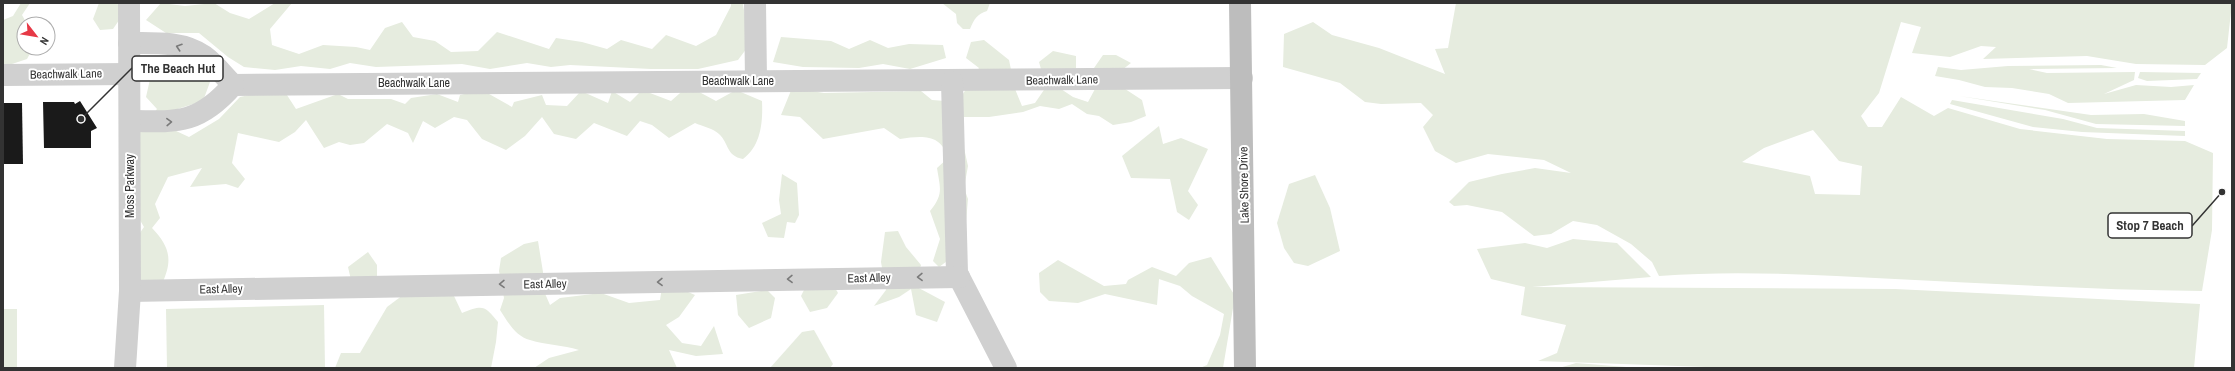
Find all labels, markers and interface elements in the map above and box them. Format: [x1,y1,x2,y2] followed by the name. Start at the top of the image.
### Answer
[16,16,56,56] north arrow
[37,35,52,48] text: N
[176,43,183,51] one-way arrow
[132,56,223,81] callout: The Beach Hut
[141,60,216,77] text: The Beach Hut
[30,65,102,83] street label: Beachwalk Lane
[1026,71,1098,89] street label: Beachwalk Lane
[702,73,774,89] street label: Beachwalk Lane
[378,75,450,91] street label: Beachwalk Lane
[166,117,172,126] one-way arrow
[1235,147,1253,223] street label: Lake Shore Drive
[122,154,138,218] street label: Moss Parkway
[2108,213,2192,238] callout: Stop 7 Beach
[2116,217,2184,234] text: Stop 7 Beach
[847,270,891,286] street label: East Alley
[917,273,923,281] one-way arrow
[787,275,793,284] one-way arrow
[523,276,567,292] street label: East Alley
[657,278,663,286] one-way arrow
[499,280,505,289] one-way arrow
[199,281,243,297] street label: East Alley

